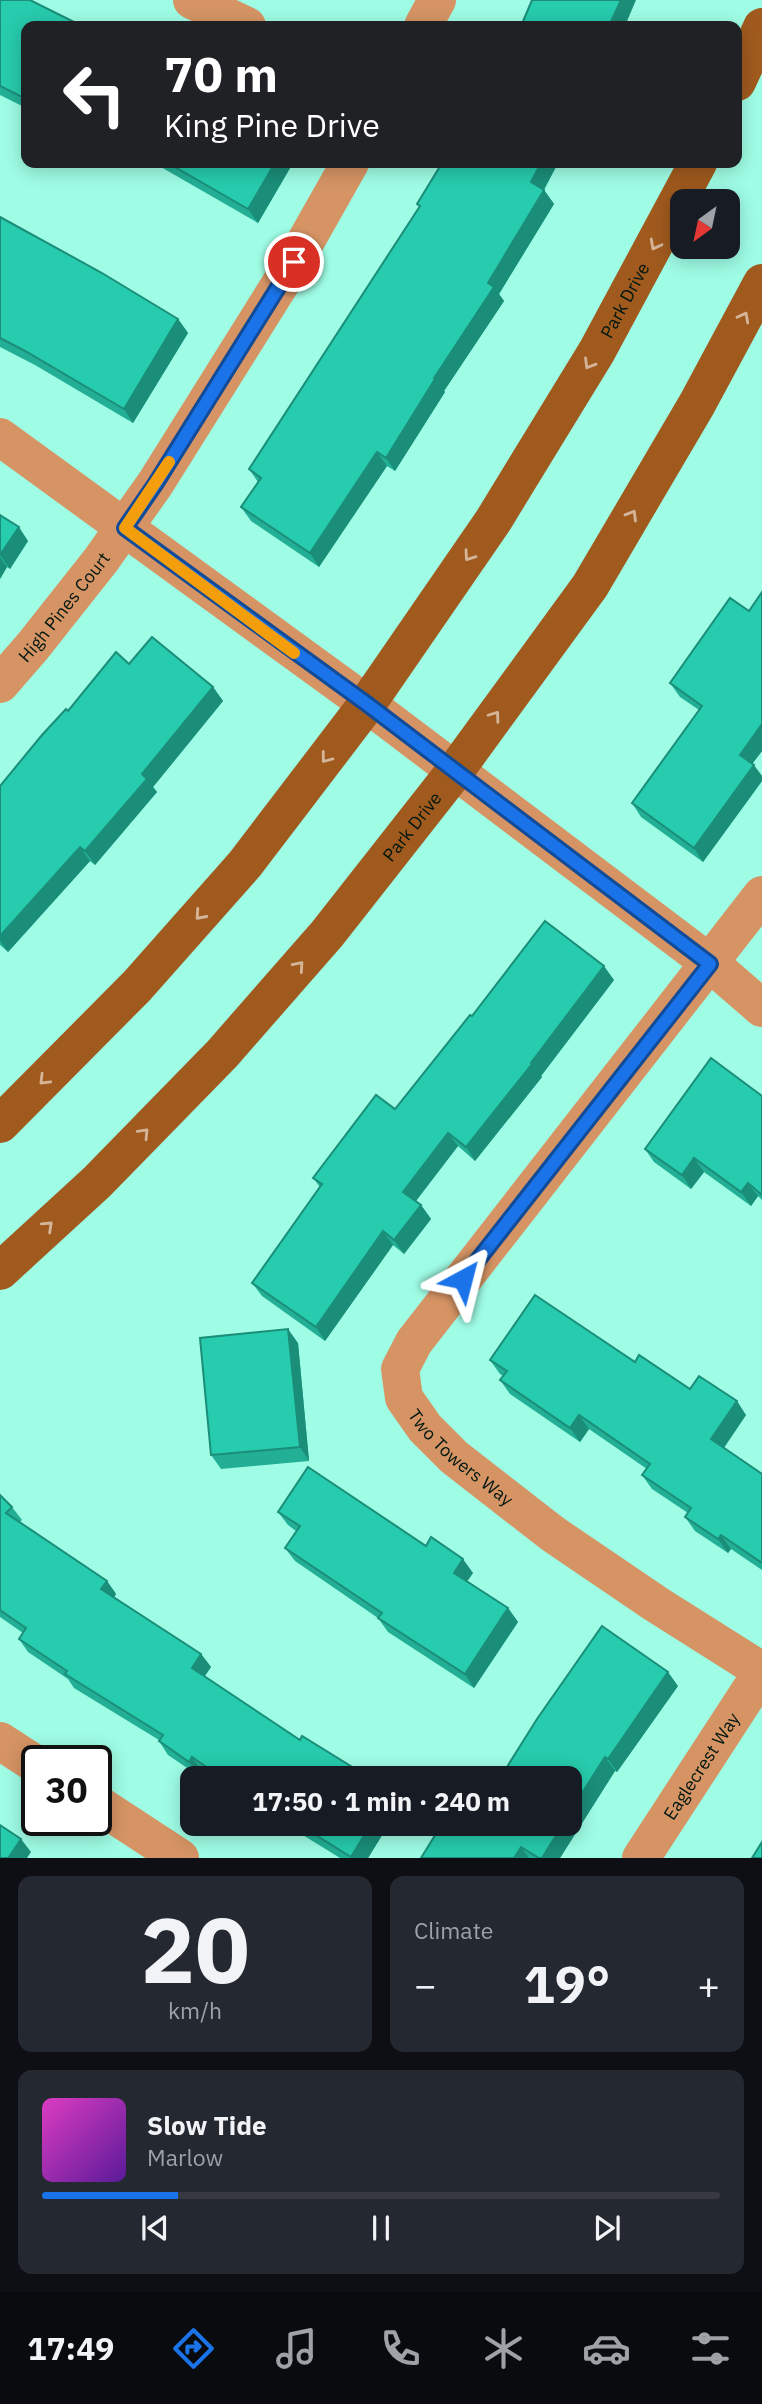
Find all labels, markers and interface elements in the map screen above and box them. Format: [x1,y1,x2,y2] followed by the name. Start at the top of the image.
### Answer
[164,42,278,105] text: 70 m
[49,49,140,140] icon: left
[164,104,380,146] text: King Pine Drive
[670,189,740,259] north arrow
[670,189,740,259] map controls
[264,232,324,292] pin
[650,238,664,250] one-way arrow
[275,243,313,281] icon: arrive
[595,258,654,342] street label: Park Drive
[735,311,749,324] one-way arrow
[585,356,598,369] one-way arrow
[623,509,636,522] one-way arrow
[13,547,115,667] street label: High Pines Court
[465,548,477,561] one-way arrow
[486,711,499,723] one-way arrow
[322,751,335,763] one-way arrow
[377,787,446,866] street label: Park Drive
[196,907,208,920] one-way arrow
[291,961,303,974] one-way arrow
[40,1072,53,1085] one-way arrow
[136,1128,149,1141] one-way arrow
[40,1222,53,1235] one-way arrow
[426,1242,500,1316] position arrow
[404,1404,518,1511] street label: Two Towers Way
[658,1708,744,1824] street label: Eaglecrest Way
[21,1745,112,1836] speed limit sign: 30
[252,1784,510,1818] text: 17:50 · 1 min · 240 m
[140,1890,250,2008] text: 20
[414,1915,493,1945] text: Climate
[524,1950,610,2017] text: 19°
[414,1960,437,2009] text: −
[697,1960,720,2009] text: +
[168,1995,222,2025] text: km/h
[147,2108,267,2142] text: Slow Tide
[147,2142,223,2172] text: Marlow
[136,2209,174,2247] icon: previous
[362,2209,400,2247] icon: pause
[588,2209,626,2247] icon: next
[169,2324,218,2373] icon: directions
[272,2324,321,2373] icon: music
[376,2324,425,2373] icon: phone
[479,2324,528,2373] icon: climate
[582,2324,631,2373] icon: car
[686,2324,735,2373] icon: filters
[27,2327,115,2369] text: 17:49

